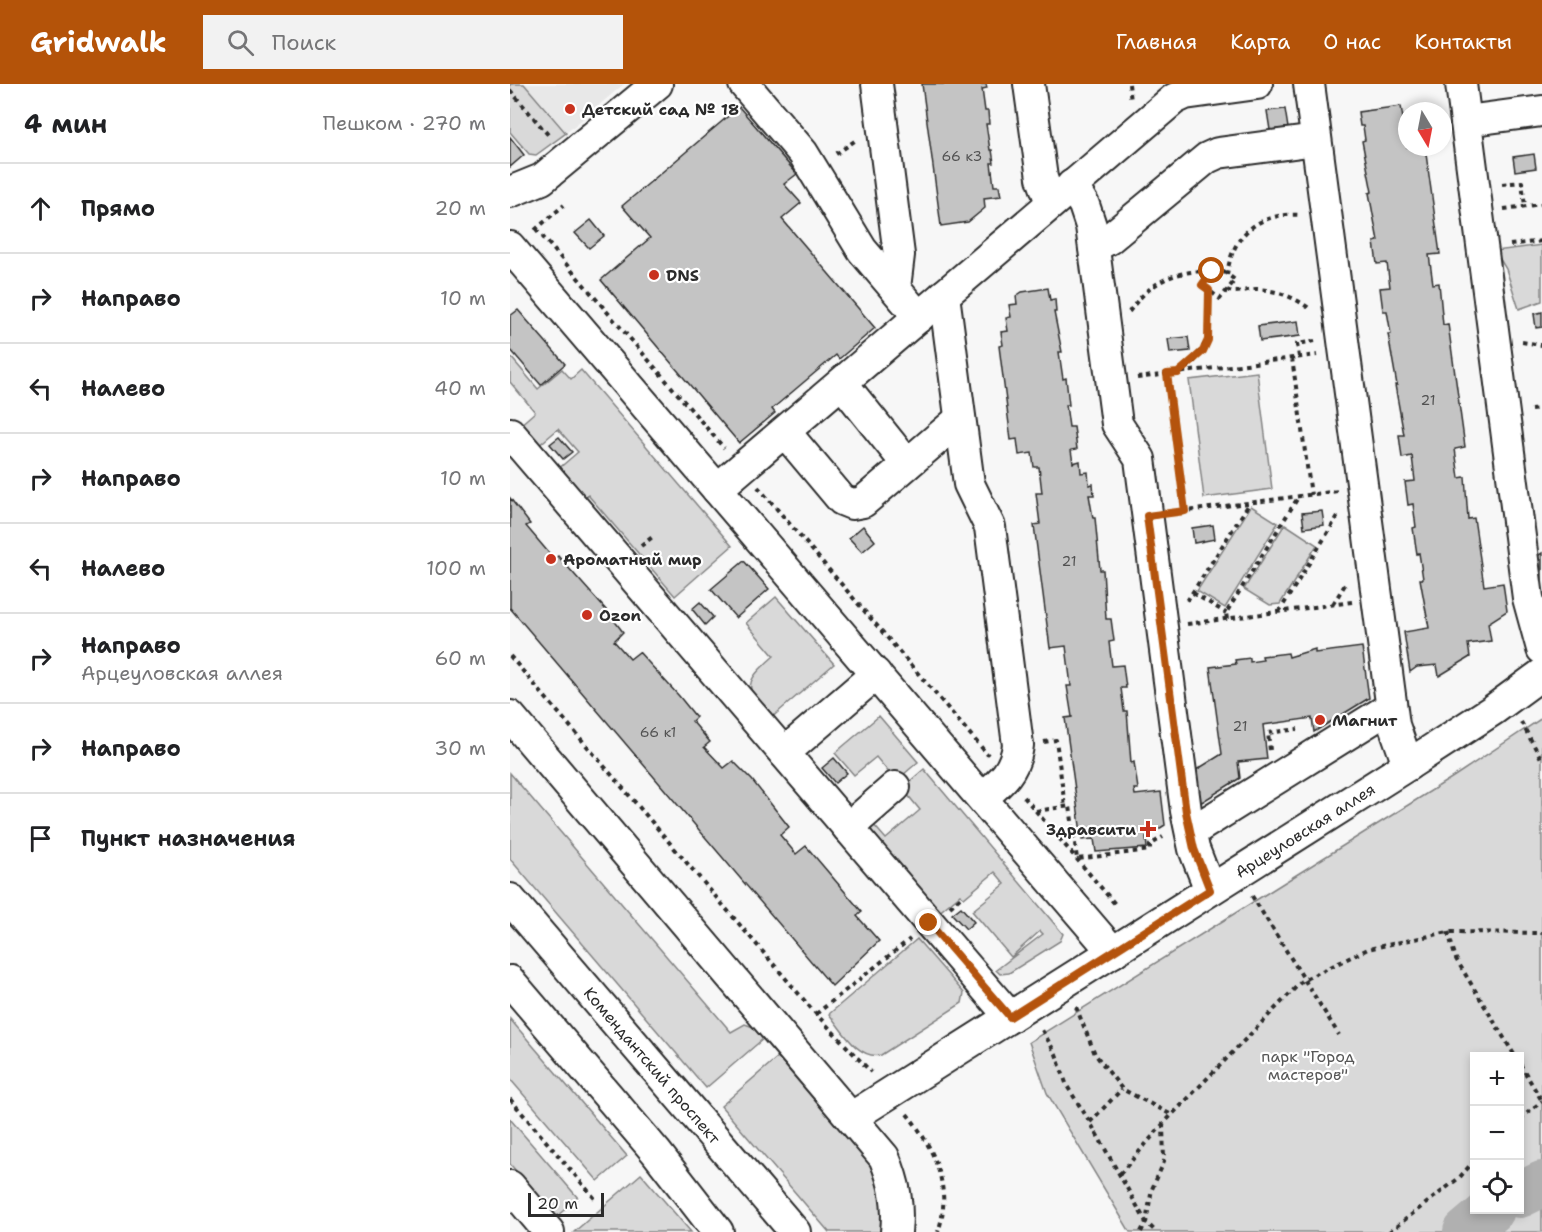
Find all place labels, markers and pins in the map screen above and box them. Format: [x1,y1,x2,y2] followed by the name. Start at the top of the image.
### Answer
[582,99,739,120] place label: Детский сад № 18
[563,102,577,116] marker: Детский сад № 18
[666,265,699,286] place label: DNS
[647,268,661,282] marker: DNS
[563,549,702,570] place label: Ароматный мир
[544,552,558,566] marker: Ароматный мир
[599,605,642,626] place label: Ozon
[580,608,594,622] marker: Ozon
[1332,710,1398,731] place label: Магнит
[1313,713,1327,727] marker: Магнит
[1046,819,1136,840] place label: Здравсити
[1141,822,1155,836] marker: Здравсити

